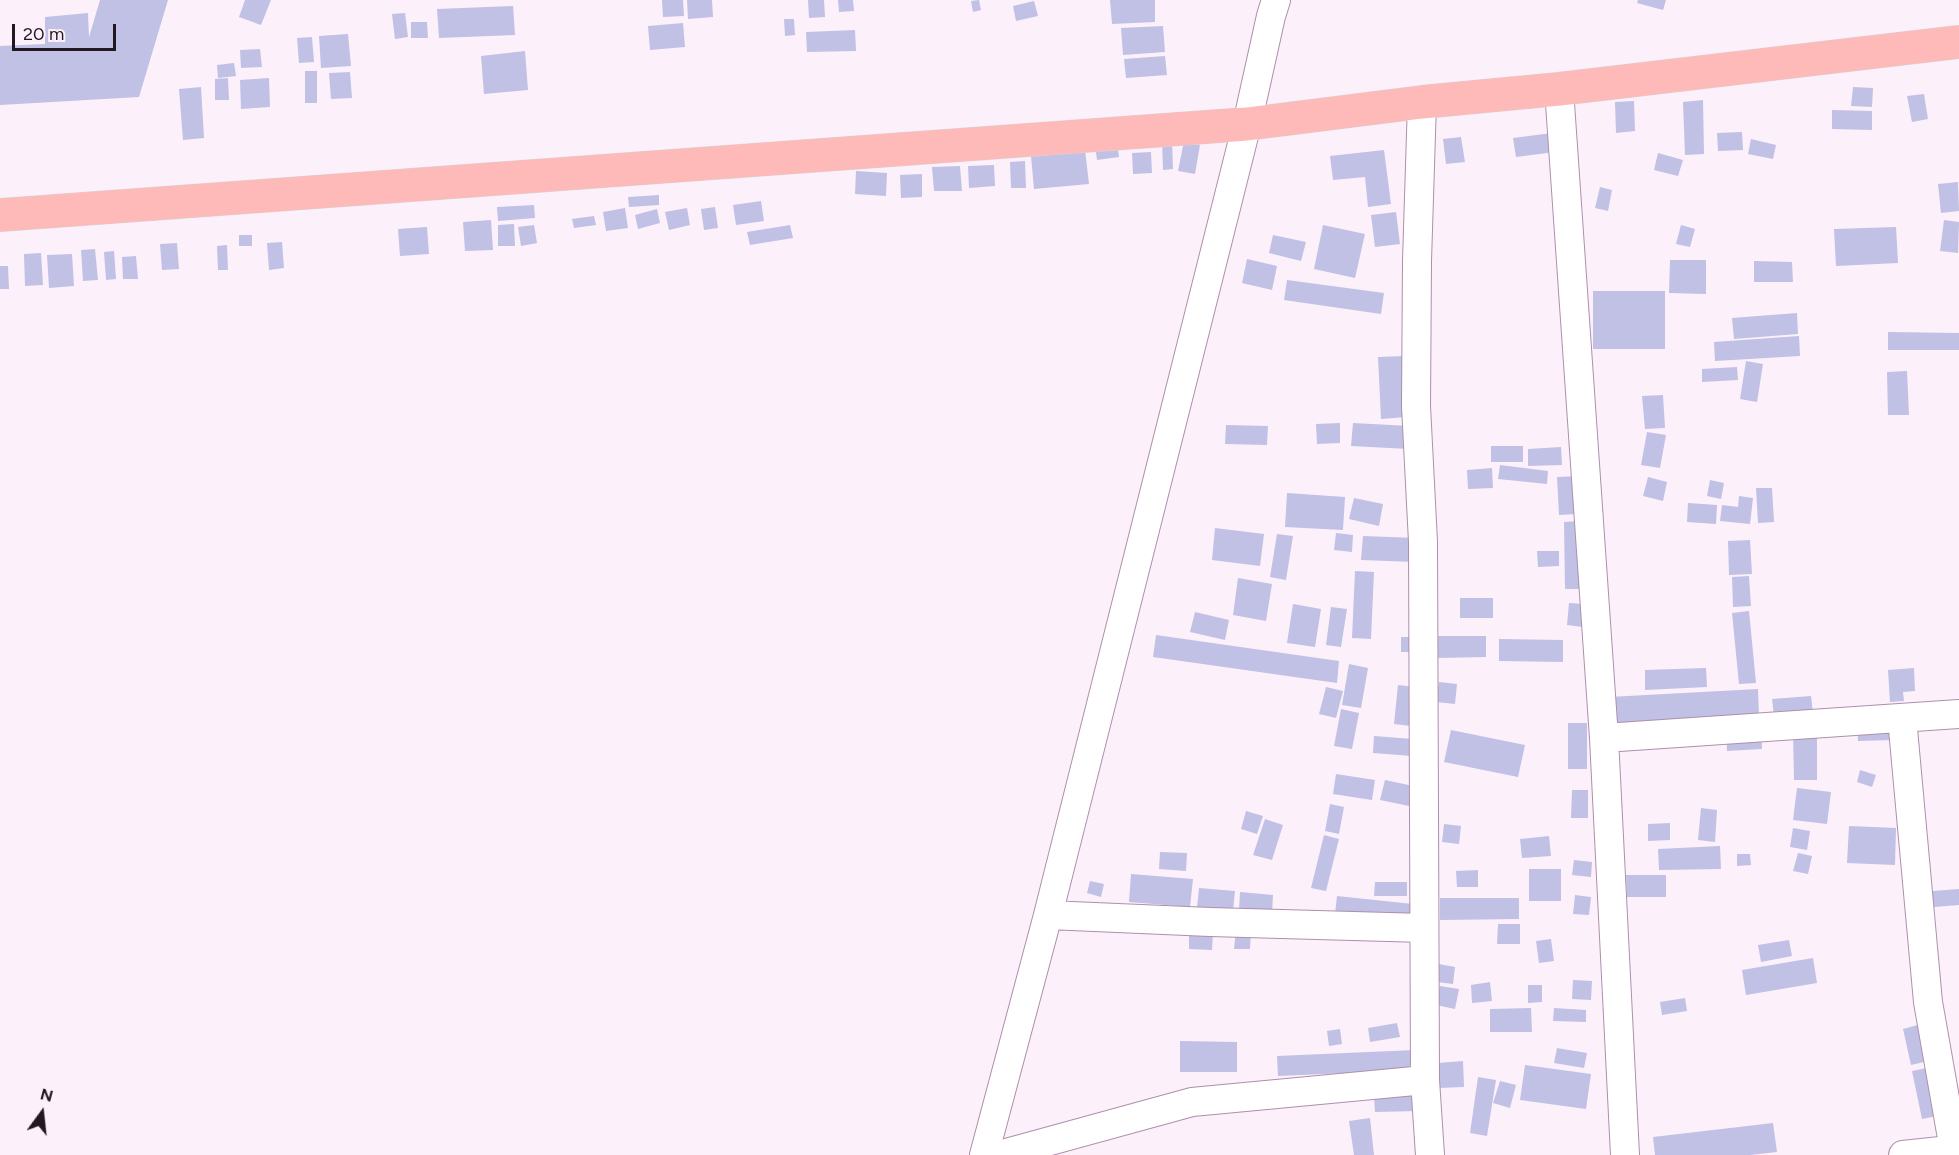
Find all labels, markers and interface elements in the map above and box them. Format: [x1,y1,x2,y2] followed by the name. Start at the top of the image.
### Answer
[15,12,118,50] scale bar
[23,23,64,45] text: 20 m
[12,1083,72,1143] north arrow
[38,1084,55,1106] text: N

